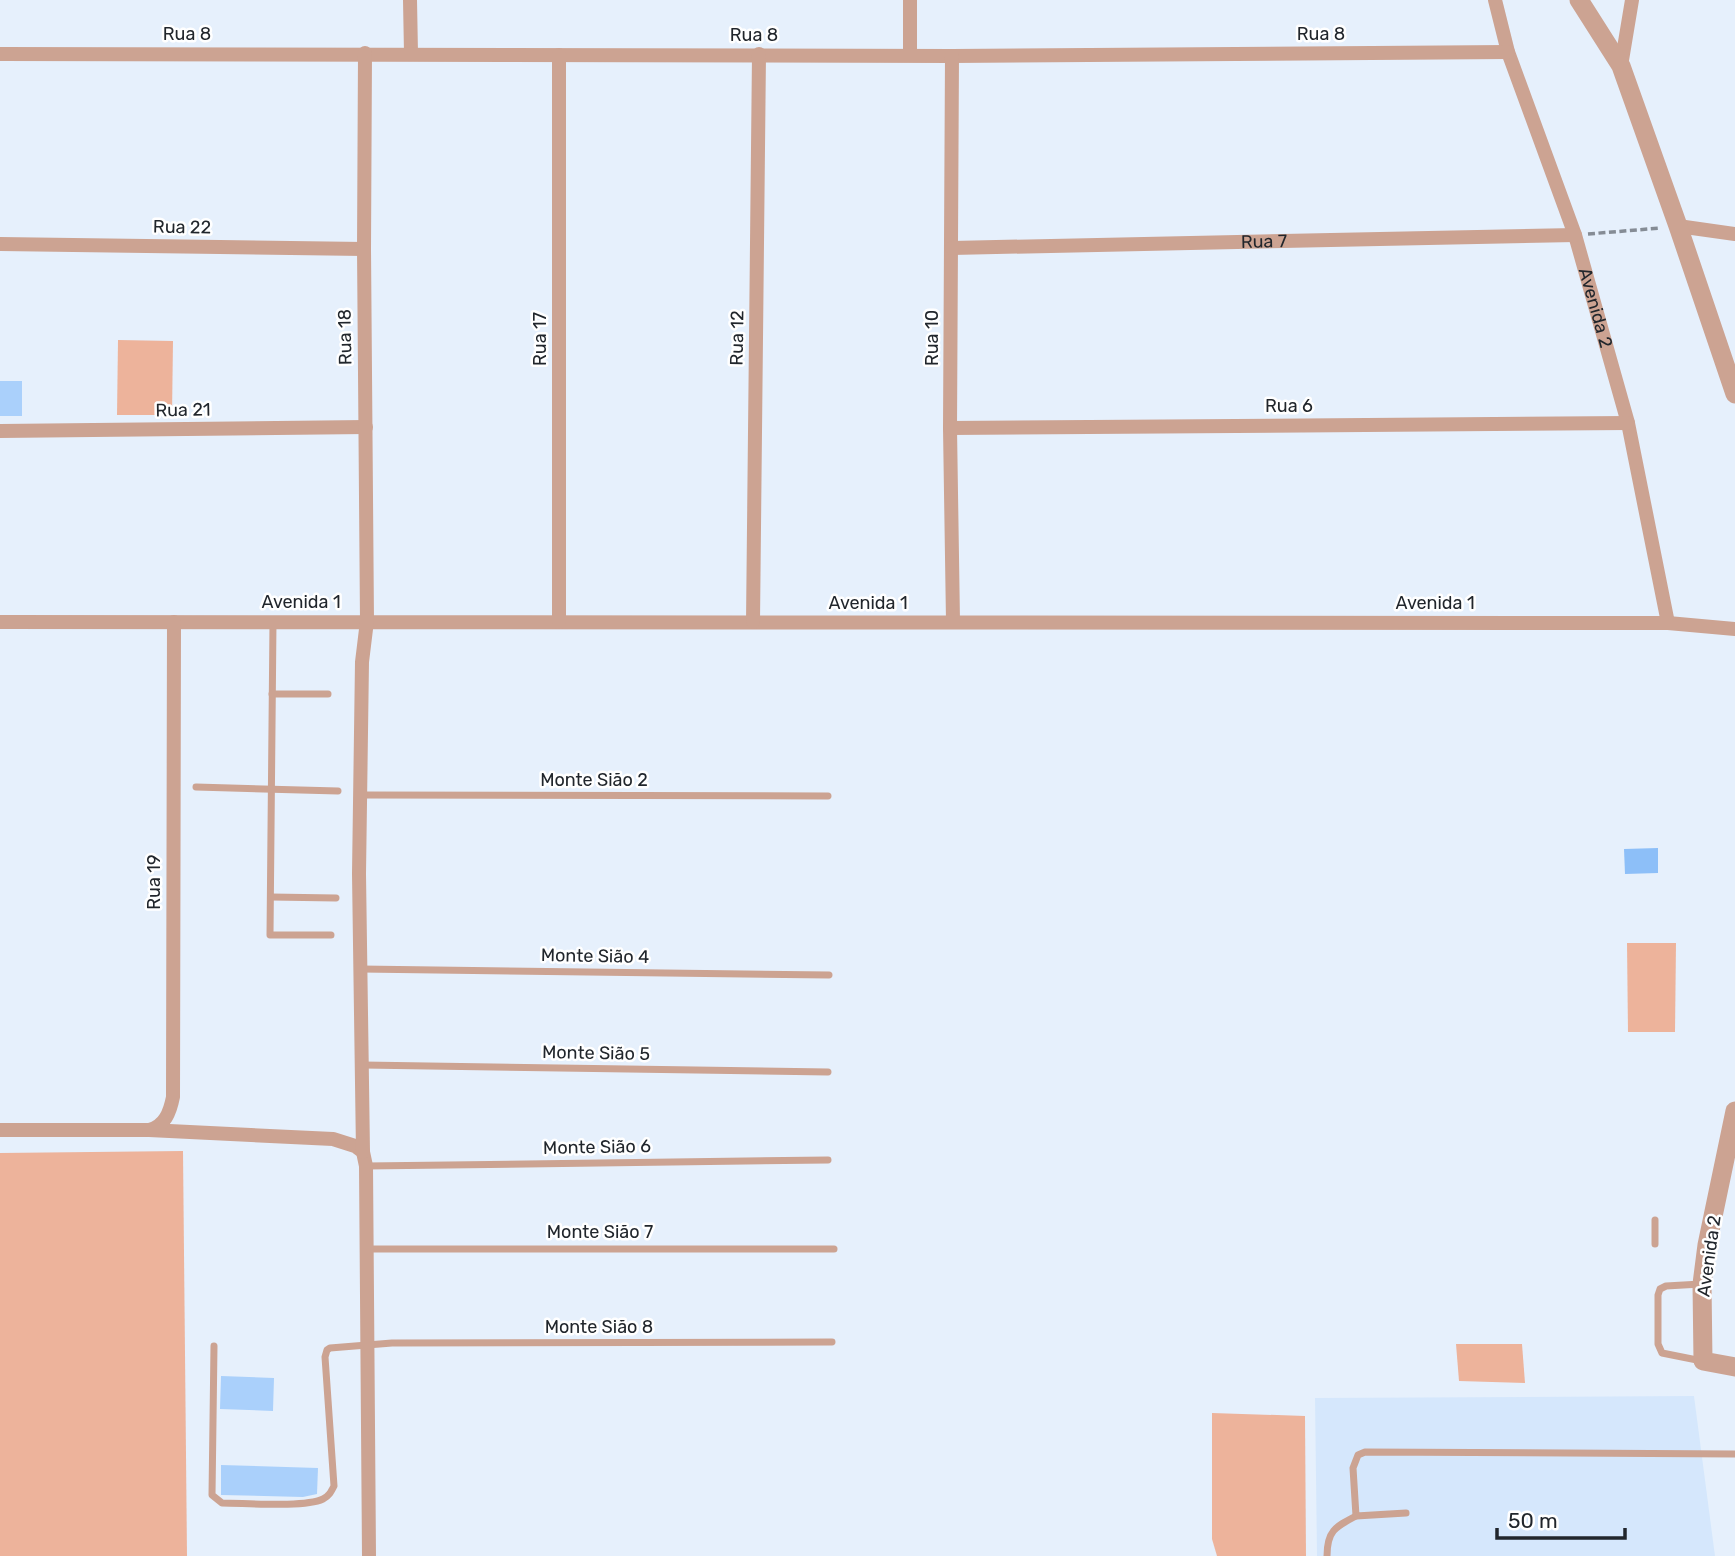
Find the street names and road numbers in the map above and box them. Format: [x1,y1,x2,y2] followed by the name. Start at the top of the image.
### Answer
[163,23,211,45] street label: Rua 8
[1297,23,1345,45] street label: Rua 8
[730,24,778,46] street label: Rua 8
[153,215,211,239] street label: Rua 22
[1241,230,1287,253] street label: Rua 7
[1574,265,1617,350] street label: Avenida 2
[334,309,356,365] street label: Rua 18
[726,310,748,366] street label: Rua 12
[921,310,943,366] street label: Rua 10
[529,312,551,366] street label: Rua 17
[1265,395,1313,417] street label: Rua 6
[155,399,211,421] street label: Rua 21
[261,591,341,613] street label: Avenida 1
[828,592,908,614] street label: Avenida 1
[1395,592,1475,614] street label: Avenida 1
[540,769,648,791] street label: Monte Sião 2
[143,854,165,910] street label: Rua 19
[541,944,649,968] street label: Monte Sião 4
[542,1041,650,1065] street label: Monte Sião 5
[543,1135,651,1159] street label: Monte Sião 6
[1692,1214,1726,1298] street label: Avenida 2
[547,1221,653,1243] street label: Monte Sião 7
[545,1316,653,1338] street label: Monte Sião 8

